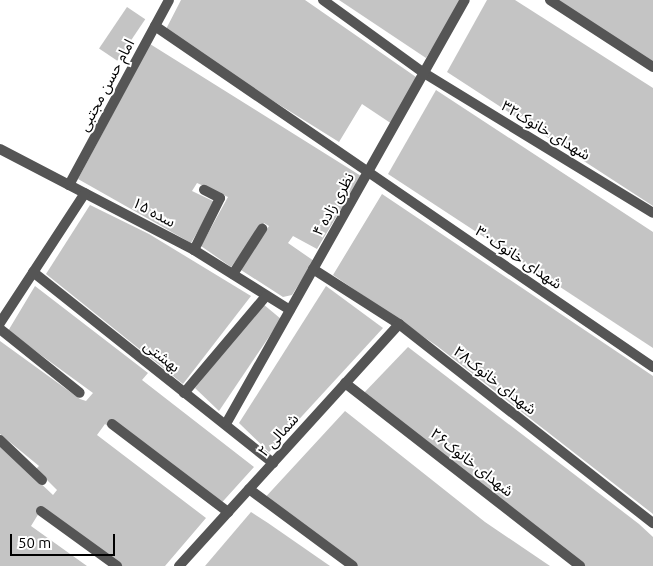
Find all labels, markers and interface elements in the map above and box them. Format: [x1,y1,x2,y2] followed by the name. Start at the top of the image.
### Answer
[74,36,138,134] street label: امام حسن مجتبی
[498,96,594,164] street label: شهدای خانوک۳۲
[308,169,358,239] street label: نظری زاده ۴
[129,193,179,231] street label: سده ۱۵
[472,221,566,293] street label: شهدای خانوک۳۰
[140,336,184,376] street label: بهشتی
[450,342,540,418] street label: شهدای خانوک۲۸
[254,410,302,460] street label: شمالی ۲
[427,424,517,500] street label: شهدای خانوک۲۶
[12,524,118,556] scale bar
[18,534,51,551] text: 50 m

